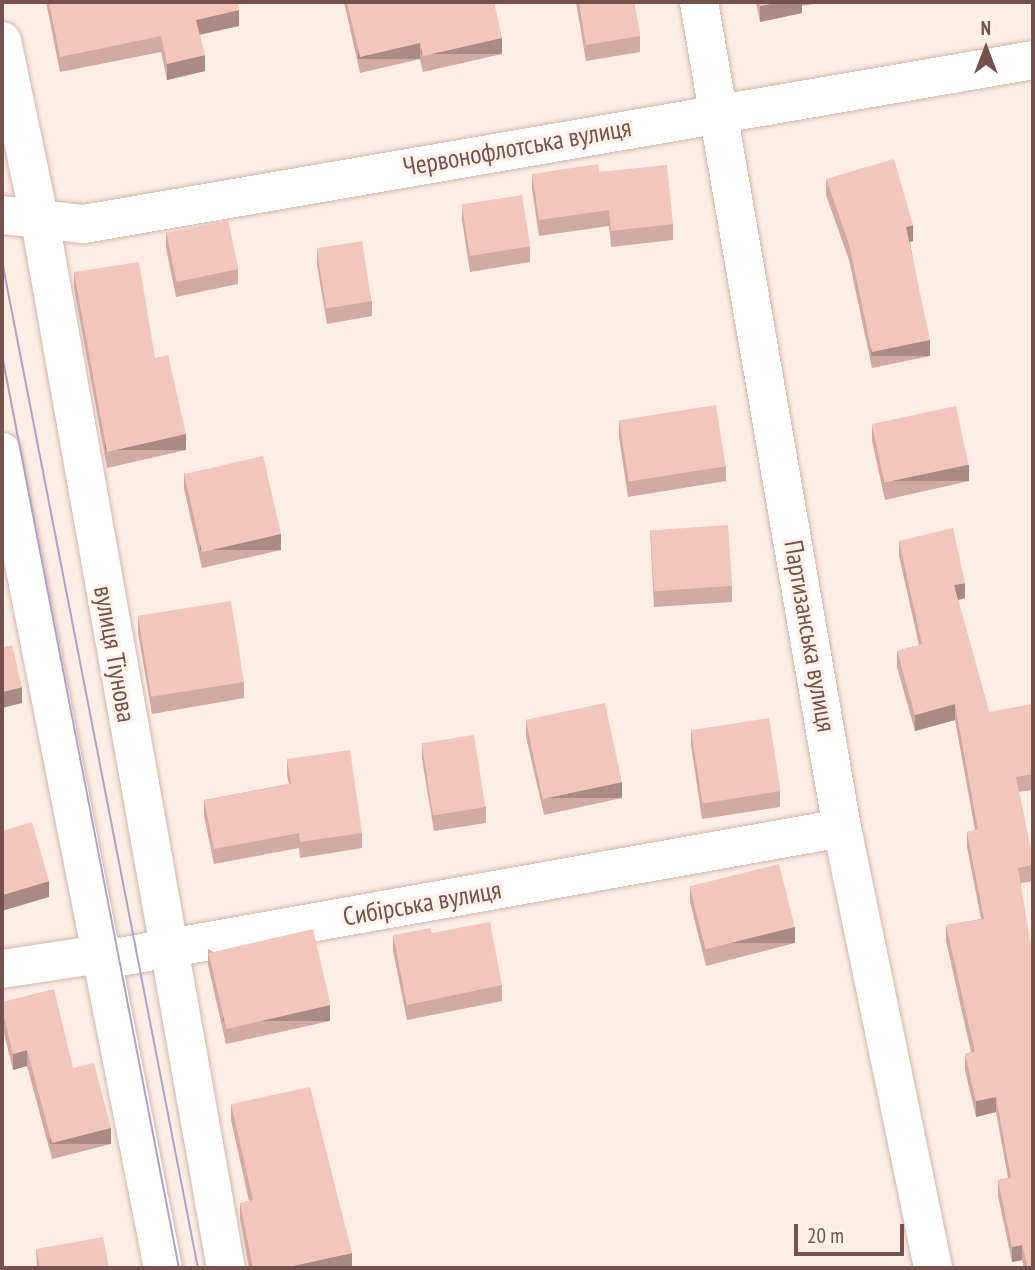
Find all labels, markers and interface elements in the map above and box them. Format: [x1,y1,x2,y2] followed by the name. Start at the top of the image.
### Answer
[951,14,1021,84] north arrow
[981,16,991,40] text: N
[400,112,634,182] street label: Червонофлотська вулиця
[778,538,842,734] street label: Партизанська вулиця
[88,583,142,725] street label: вулиця Тіунова
[341,874,503,932] street label: Сибірська вулиця
[797,1210,907,1254] scale bar
[807,1222,844,1249] text: 20 m

